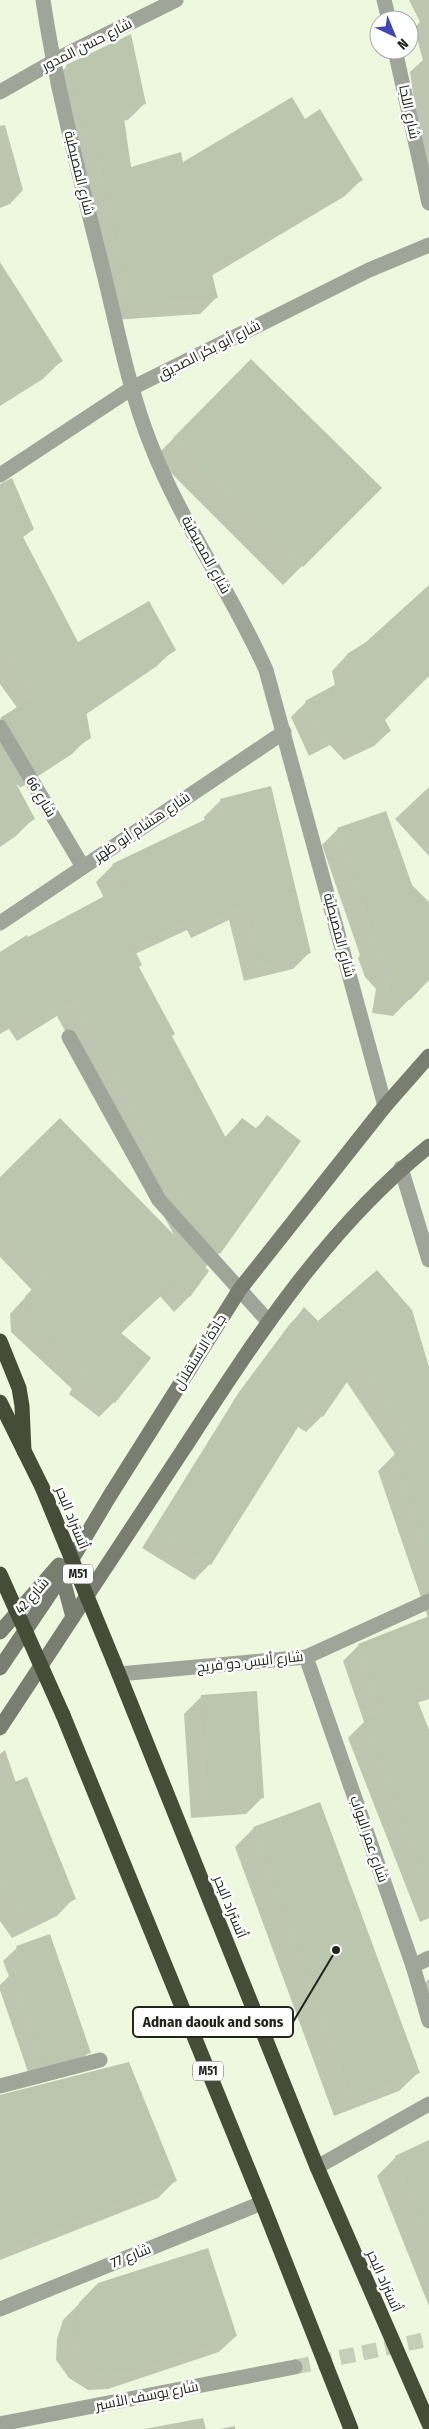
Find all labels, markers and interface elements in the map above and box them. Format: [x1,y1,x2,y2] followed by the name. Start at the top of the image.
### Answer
[369,10,419,60] north arrow
[38,15,135,75] street label: شارع حسن المدور
[394,35,412,53] text: N
[395,83,423,141] street label: شارع اللجا
[60,129,98,217] street label: شارع المصيطبة
[154,316,263,383] street label: شارع أبو بكر الصديق
[178,513,234,597] street label: شارع المصيطبة
[22,774,60,820] street label: شارع 66
[89,788,194,867] street label: شارع هشام أبو ظهر
[320,891,358,979] street label: شارع المصيطبة
[170,1311,230,1393] street label: جادة الاستقلال
[51,1483,93,1552] street label: أتستراد البحر
[63,1565,93,1584] road number: M51
[11,1574,53,1618] street label: شارع 42
[196,1647,304,1676] street label: شارع أليس دو فريج
[346,1794,392,1884] street label: شارع عمر البواب
[209,1872,251,1941] street label: أتستراد البحر
[133,2007,293,2037] callout: Adnan daouk and sons
[142,2013,284,2031] text: Adnan daouk and sons
[193,2062,223,2080] road number: M51
[108,2240,154,2272] street label: شارع 77
[362,2246,406,2315] street label: أتستراد البحر
[93,2378,200,2415] street label: شارع يوسف الأسير

